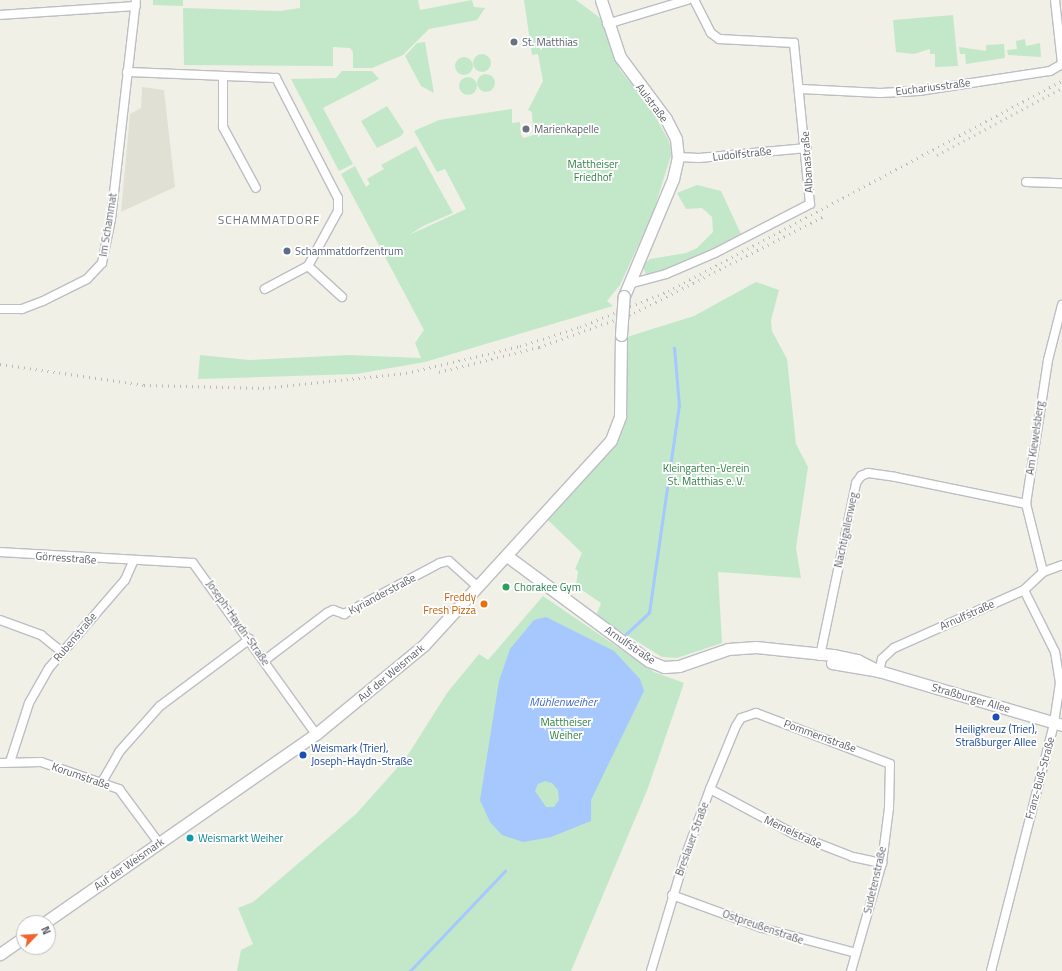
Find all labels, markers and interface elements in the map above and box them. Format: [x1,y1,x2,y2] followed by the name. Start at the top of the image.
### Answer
[522,35,578,49] place label: St. Matthias
[509,37,519,47] marker: St. Matthias
[895,76,971,98] street label: Euchariusstraße
[633,81,671,125] street label: Aulstraße
[534,122,599,136] place label: Marienkapelle
[521,124,531,134] marker: Marienkapelle
[798,131,816,193] street label: Albanastraße
[712,144,772,164] street label: Ludolfstraße
[568,158,618,184] park label: Mattheiser Friedhof
[96,192,120,258] street label: Im Schammat
[218,213,320,227] district label: SCHAMMATDORF
[295,244,403,258] place label: Schammatdorfzentrum
[282,246,292,256] marker: Schammatdorfzentrum
[1023,400,1047,476] street label: Am Kiewelsberg
[663,462,749,488] park label: Kleingarten-Verein St. Matthias e. V.
[832,491,860,569] street label: Nachtigallenweg
[35,549,97,567] street label: Görresstraße
[346,571,418,617] street label: Kyrianderstraße
[204,578,272,668] street label: Joseph-Haydn-Straße
[514,580,581,594] place label: Chorakee Gym
[501,582,511,592] marker: Chorakee Gym
[423,591,476,617] place label: Freddy Fresh Pizza
[938,597,996,633] street label: Arnulfstraße
[479,599,489,609] marker: Freddy Fresh Pizza
[51,610,99,664] street label: Rubenstraße
[602,623,658,667] street label: Arnulfstraße
[355,641,427,705] street label: Auf der Weismark
[930,681,1012,715] street label: Straßburger Allee
[529,695,597,709] water label: Mühlenweiher
[991,712,1001,722] marker: Heiligkreuz (Trier), Straßburger Allee
[541,716,591,742] park label: Mattheiser Weiher
[782,717,858,755] street label: Pommernstraße
[955,723,1037,749] place label: Heiligkreuz (Trier), Straßburger Allee
[1023,735,1057,821] street label: Franz-Buß-Straße
[311,742,412,768] place label: Weismark (Trier), Joseph-Haydn-Straße
[298,750,308,760] marker: Weismark (Trier), Joseph-Haydn-Straße
[50,760,112,792] street label: Korumstraße
[673,800,711,878] street label: Breslauer Straße
[762,813,824,851] street label: Memelstraße
[198,831,283,845] place label: Weismarkt Weiher
[185,833,195,843] marker: Weismarkt Weiher
[91,835,167,893] street label: Auf der Weismark
[861,845,889,915] street label: Sudetenstraße
[721,907,805,947] street label: Ostpreußenstraße
[16,915,56,955] north arrow
[37,924,55,937] text: N

